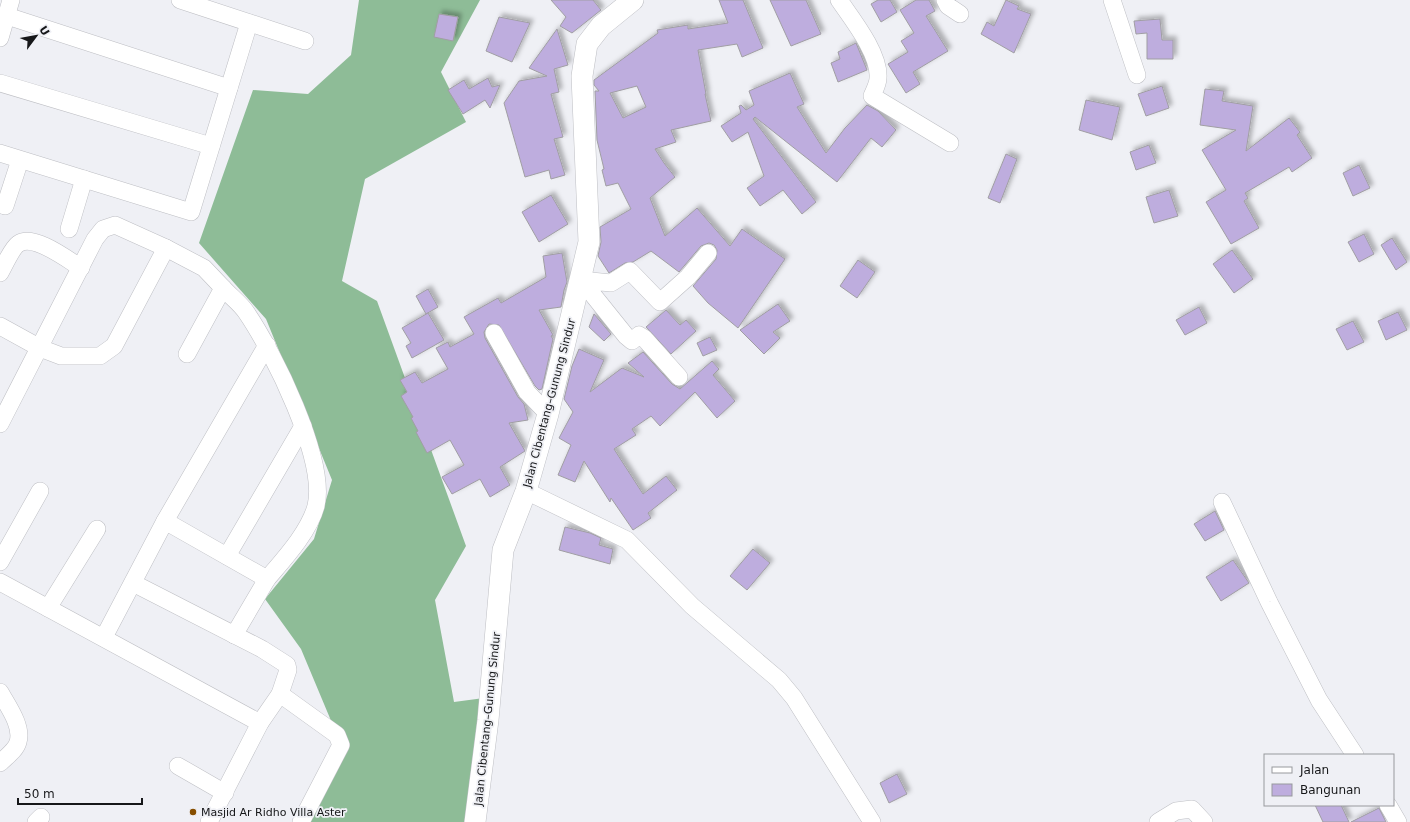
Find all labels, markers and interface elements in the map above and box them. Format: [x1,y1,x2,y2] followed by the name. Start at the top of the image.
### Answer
[16,16,56,56] north arrow
[36,24,52,38] text: U
[520,317,578,490] street label: Jalan Cibentang–Gunung Sindur
[472,631,503,808] street label: Jalan Cibentang–Gunung Sindur
[1264,754,1394,806] legend
[1299,763,1329,777] text: Jalan
[18,780,142,806] scale bar
[1300,783,1361,797] text: Bangunan
[24,787,55,801] text: 50 m
[201,806,346,819] place label: Masjid Ar Ridho Villa Aster
[188,807,198,817] marker: Masjid Ar Ridho Villa Aster

